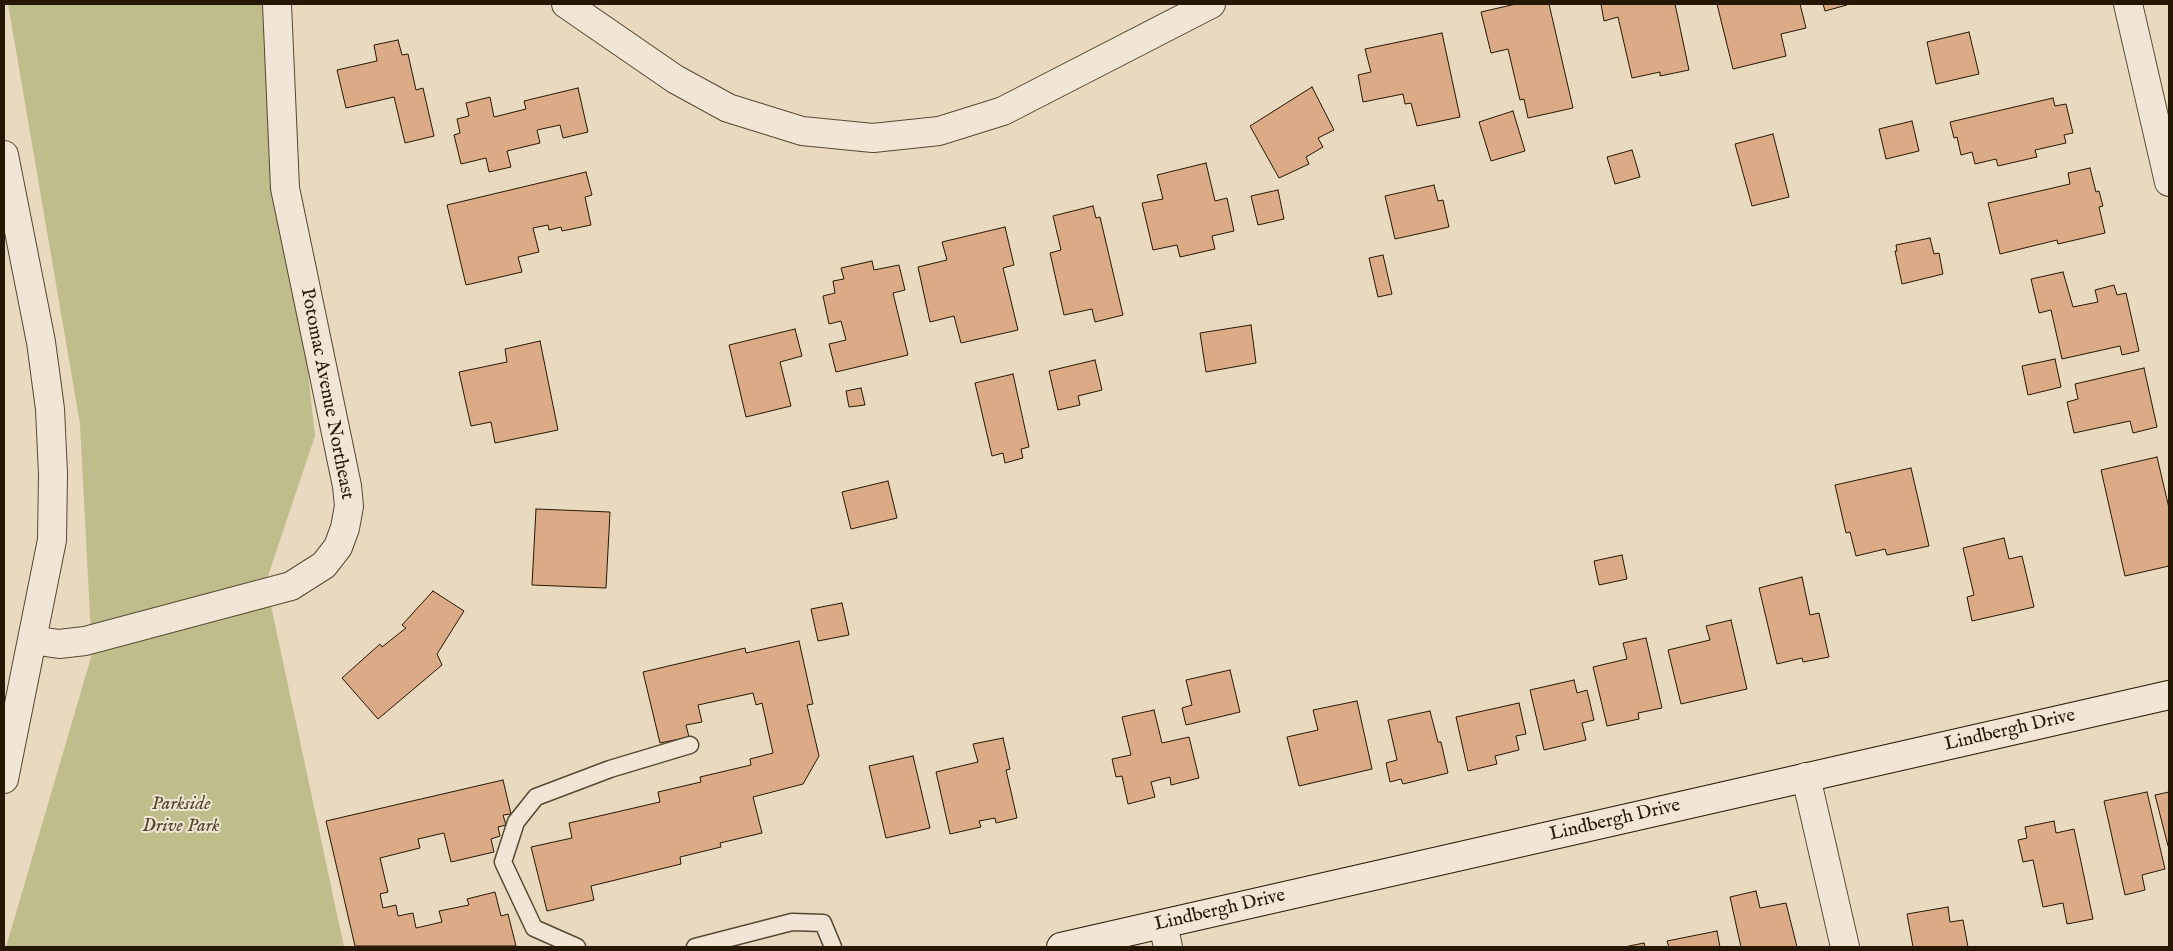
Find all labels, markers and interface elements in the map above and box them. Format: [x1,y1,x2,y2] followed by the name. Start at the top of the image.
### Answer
[294,286,358,502] street label: Potomac Avenue Northeast
[1942,705,2078,757] street label: Lindbergh Drive
[142,794,220,838] park label: Parkside Drive Park
[1547,795,1683,847] street label: Lindbergh Drive
[1152,885,1288,937] street label: Lindbergh Drive

